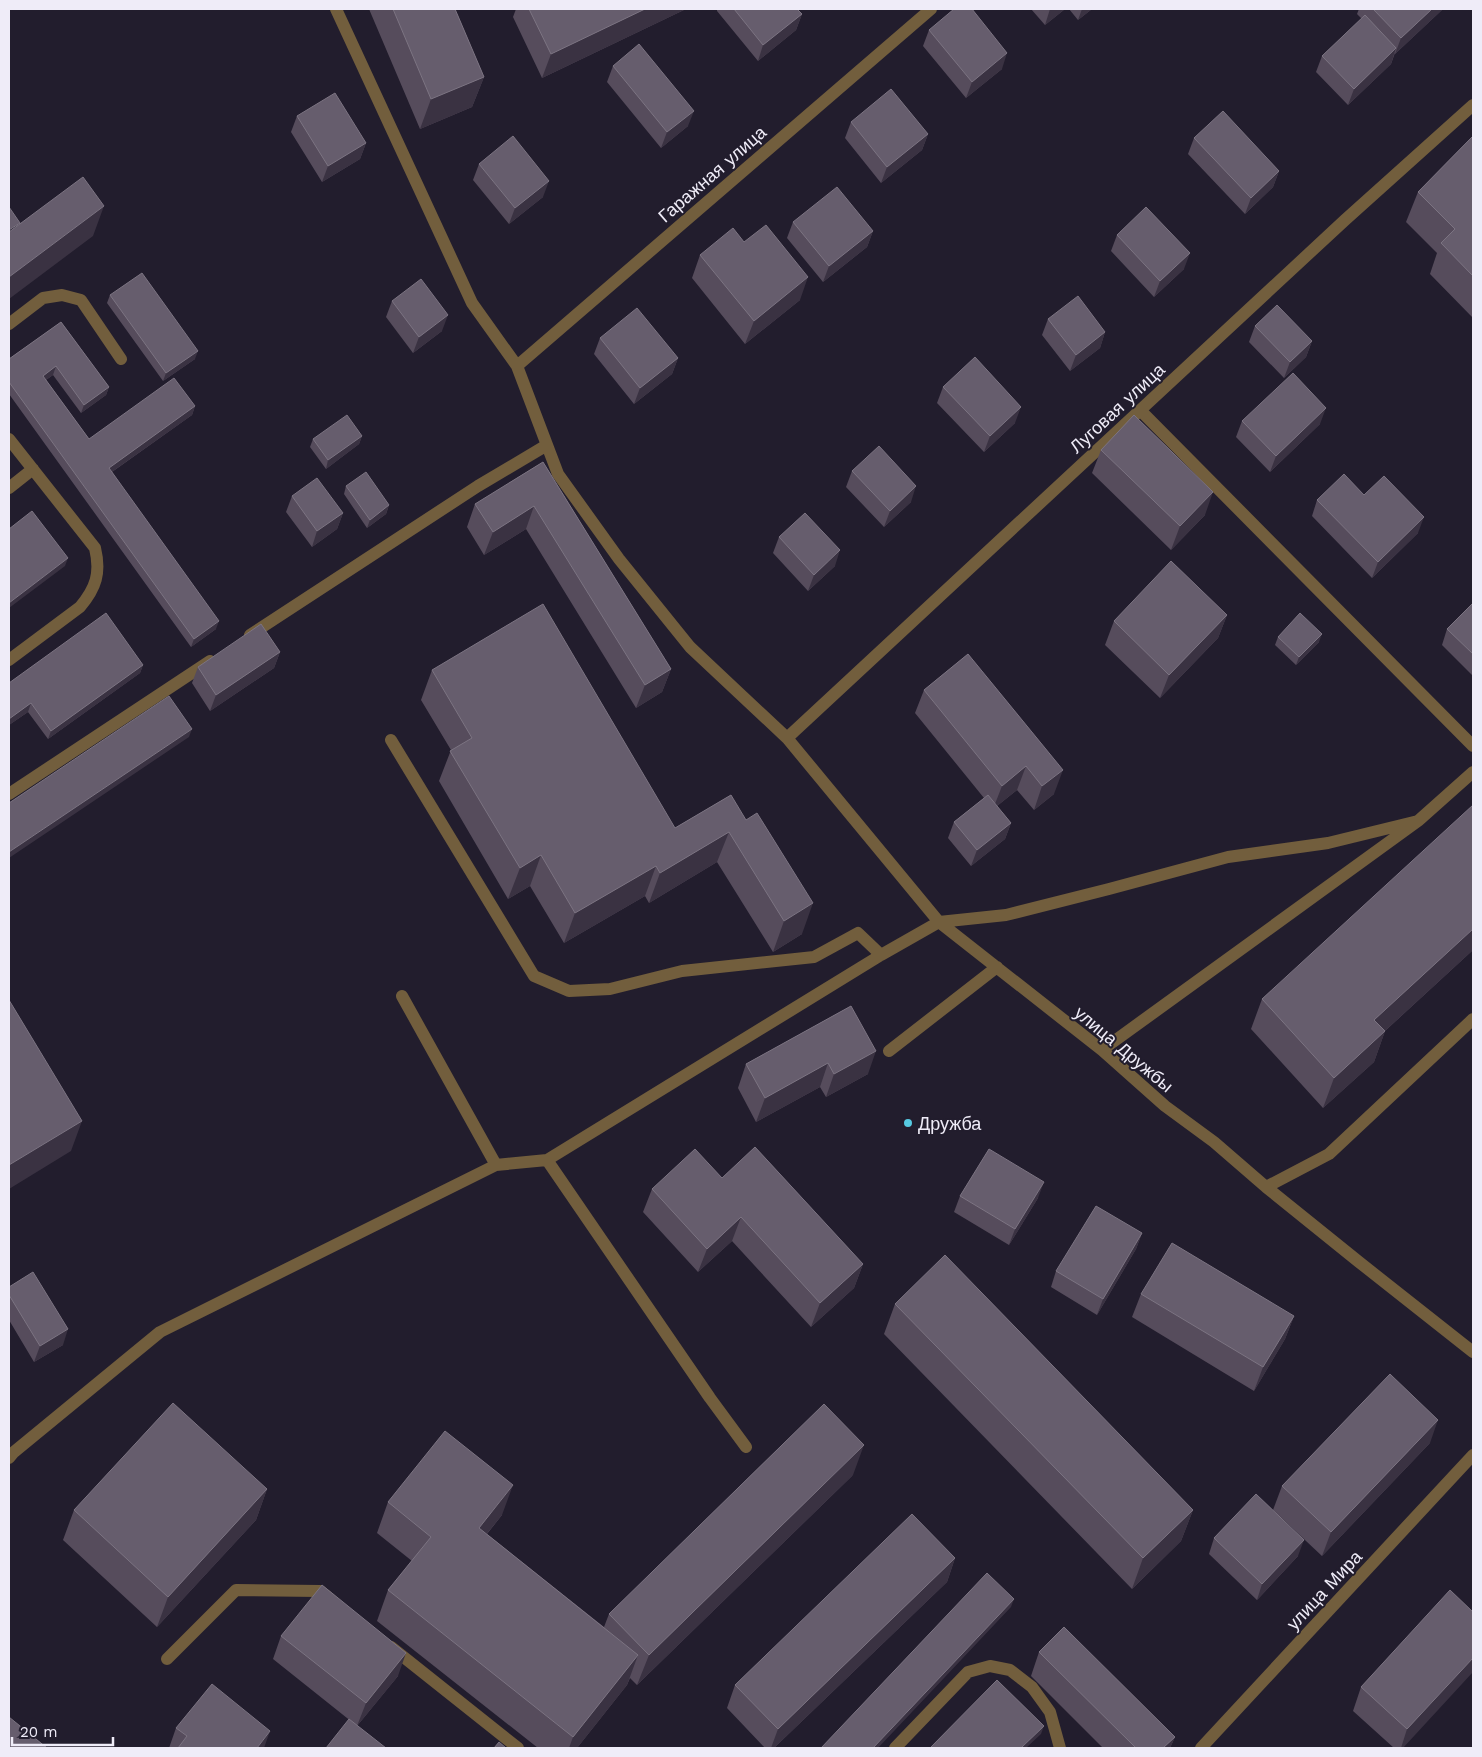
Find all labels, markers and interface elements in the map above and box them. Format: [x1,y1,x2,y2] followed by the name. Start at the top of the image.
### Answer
[654,121,771,227] street label: Гаражная улица
[1065,358,1169,457] street label: Луговая улица
[1070,1002,1178,1096] street label: улица Дружбы
[918,1113,982,1134] place label: Дружба
[902,1117,914,1129] marker: Дружба
[1282,1545,1367,1634] street label: улица Мира
[12,1714,114,1746] scale bar
[20,1723,58,1741] text: 20 m

